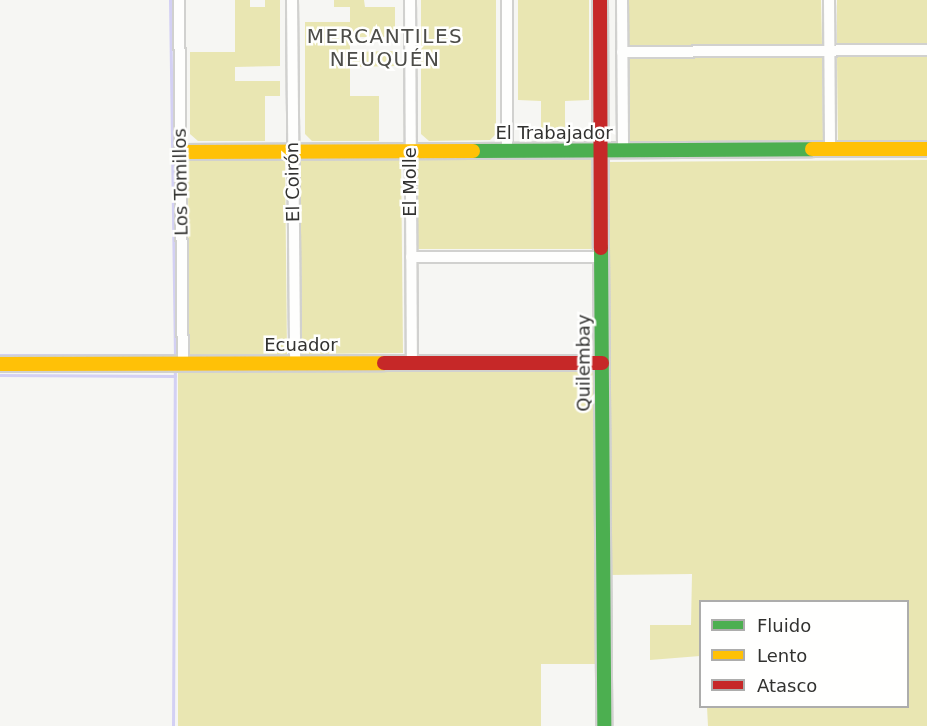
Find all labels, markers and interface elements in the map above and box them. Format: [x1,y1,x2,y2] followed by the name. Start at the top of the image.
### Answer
[307,24,463,71] district label: MERCANTILES NEUQUÉN
[495,122,613,144] street label: El Trabajador
[169,128,193,236] street label: Los Tomillos
[282,142,304,222] street label: El Coirón
[399,147,421,217] street label: El Molle
[573,314,595,412] street label: Quilembay
[264,334,338,356] street label: Ecuador
[699,600,909,708] legend
[757,615,811,636] text: Fluido
[757,645,807,666] text: Lento
[757,675,817,696] text: Atasco

